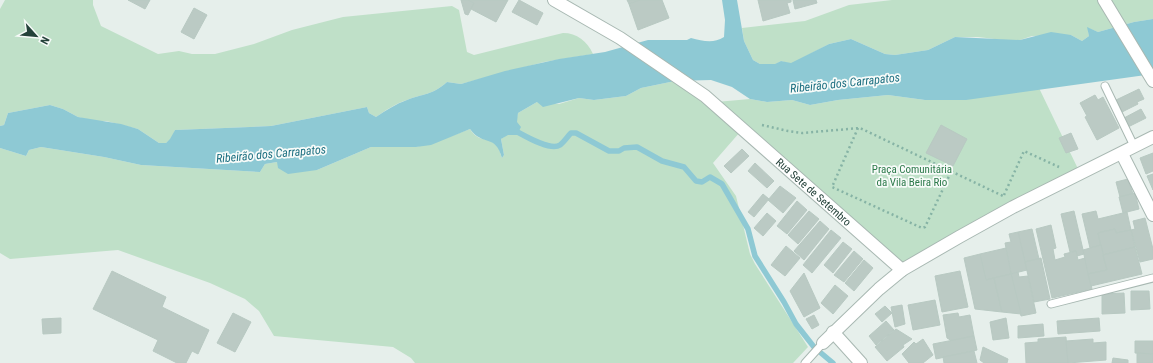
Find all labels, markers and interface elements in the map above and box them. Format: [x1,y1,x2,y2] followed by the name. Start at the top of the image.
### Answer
[16,16,56,56] north arrow
[37,34,52,46] text: N
[789,70,901,96] water label: Ribeirão dos Carrapatos
[215,142,327,166] water label: Ribeirão dos Carrapatos
[773,156,854,229] street label: Rua Sete de Setembro
[872,163,952,189] park label: Praça Comunitária da Vila Beira Rio

